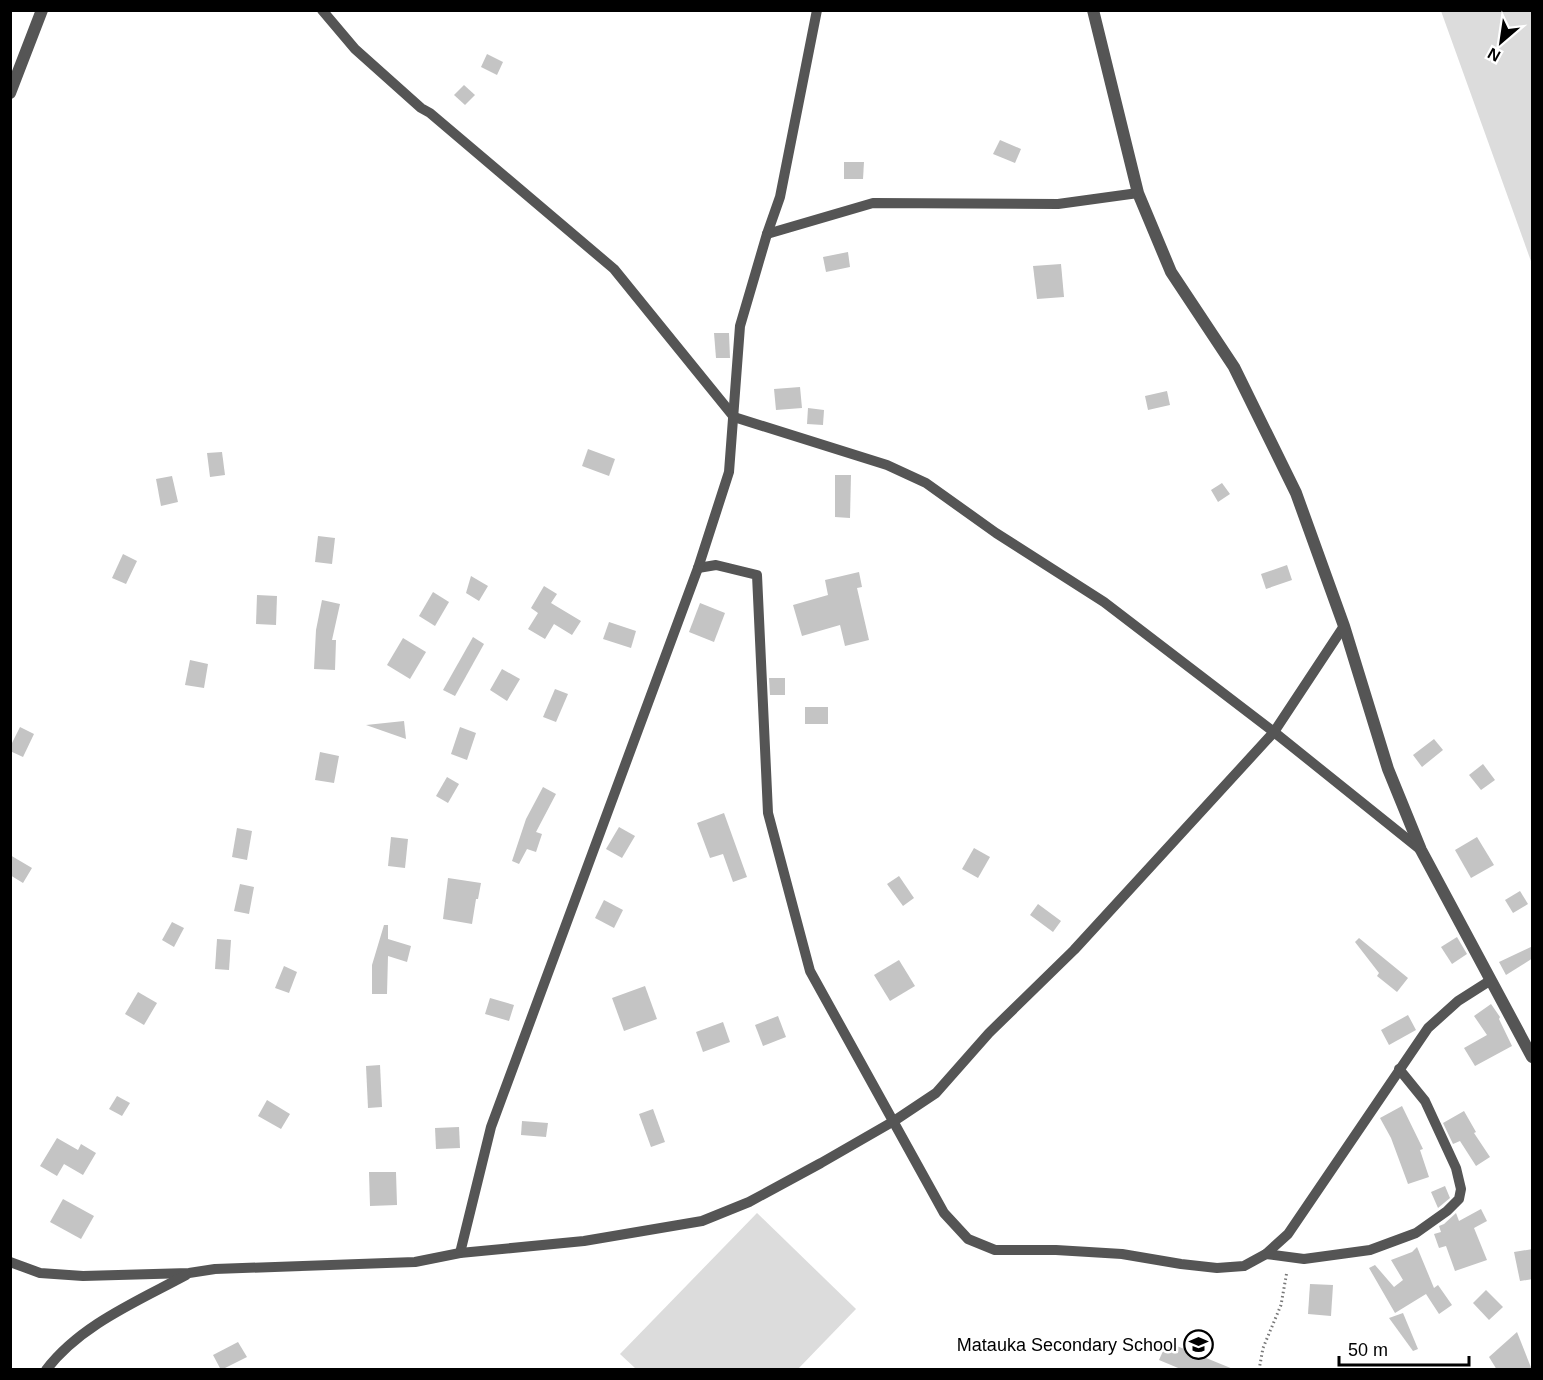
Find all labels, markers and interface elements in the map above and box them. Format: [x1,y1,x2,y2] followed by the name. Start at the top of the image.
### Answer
[1471,12,1531,72] north arrow
[1485,44,1503,65] text: N
[1182,1329,1214,1361] school or university icon: Matauka Secondary School
[1339,1329,1470,1367] scale bar
[957,1335,1177,1355] place label: Matauka Secondary School
[1348,1340,1388,1360] text: 50 m

